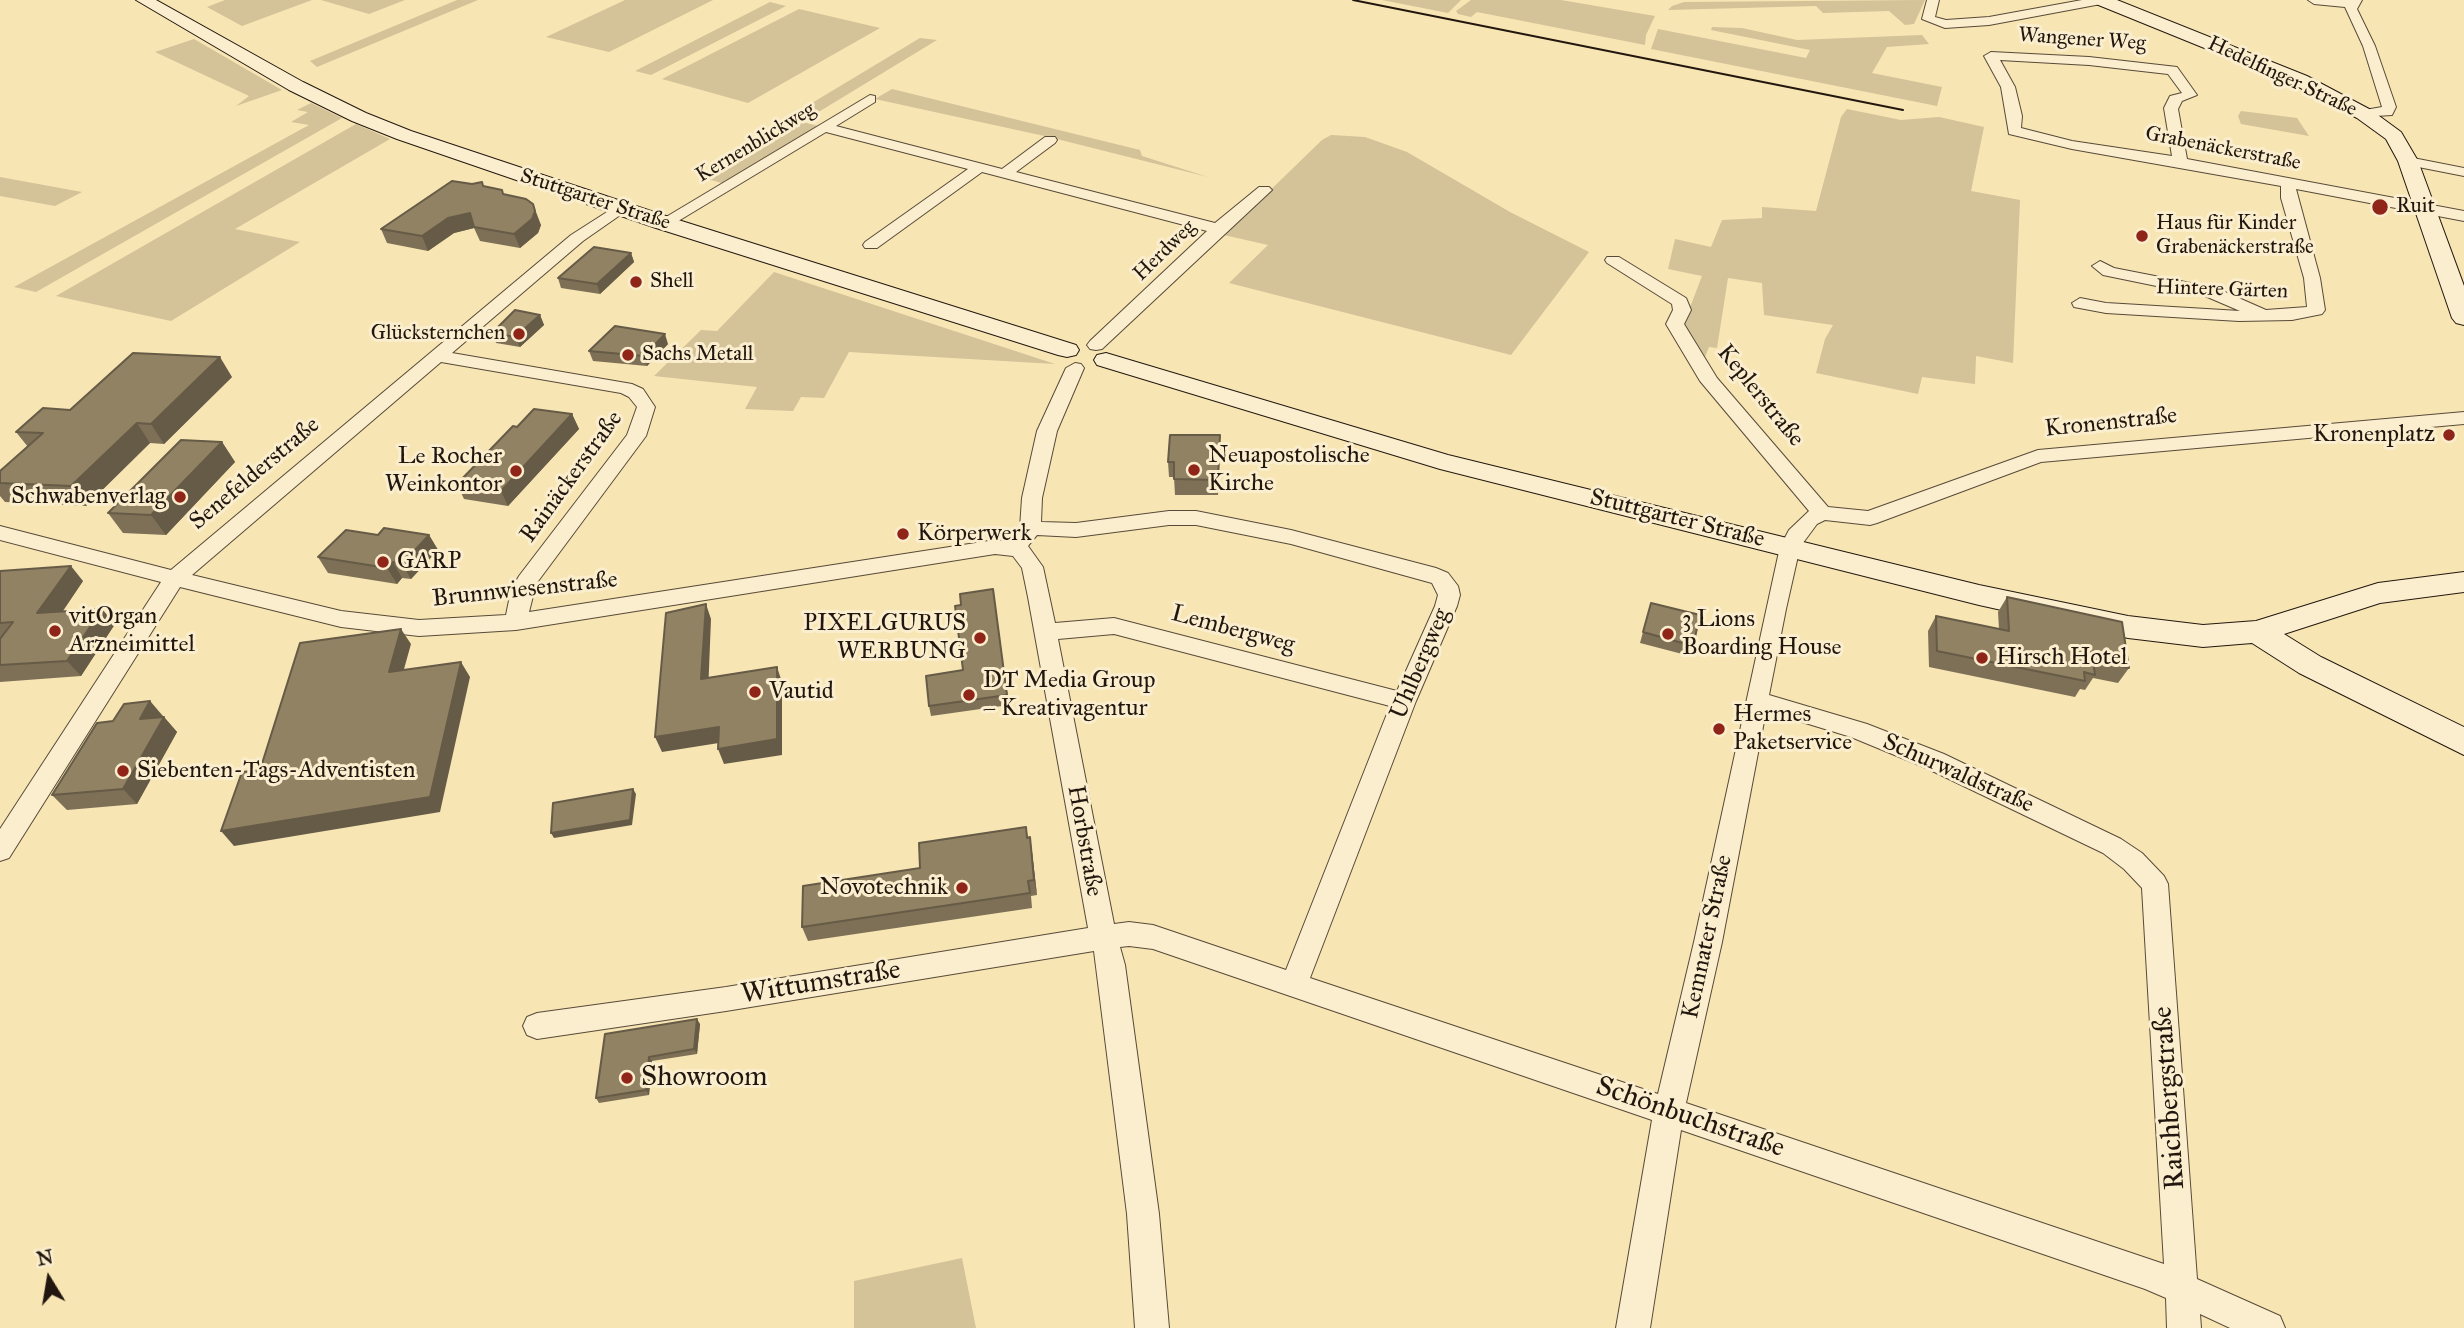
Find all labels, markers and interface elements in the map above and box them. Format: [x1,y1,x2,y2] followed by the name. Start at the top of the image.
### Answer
[2017,23,2147,57] street label: Wangener Weg
[2203,31,2361,123] street label: Hedelfinger Straße
[692,97,820,189] street label: Kernenblickweg
[2143,122,2303,176] street label: Grabenäckerstraße
[517,164,673,236] street label: Stuttgarter Straße
[2396,194,2435,220] place label: Ruit
[2370,197,2390,217] marker: Ruit
[2156,211,2314,261] place label: Haus für Kinder Grabenäckerstraße
[1129,215,1201,287] street label: Herdweg
[2134,228,2150,244] marker: Haus für Kinder Grabenäckerstraße
[650,269,694,295] place label: Shell
[628,274,644,290] marker: Shell
[2156,275,2288,305] street label: Hintere Gärten
[371,321,505,347] place label: Glücksternchen
[511,326,527,342] marker: Glücksternchen
[1710,339,1810,453] street label: Keplerstraße
[642,342,754,368] place label: Sachs Metall
[620,347,636,363] marker: Sachs Metall
[2043,402,2179,444] street label: Kronenstraße
[515,406,629,548] street label: Rainäckerstraße
[184,411,326,537] street label: Senefelderstraße
[2313,421,2435,449] place label: Kronenplatz
[2441,427,2457,443] marker: Kronenplatz
[1208,442,1370,498] place label: Neuapostolische Kirche
[385,443,502,499] place label: Le Rocher Weinkontor
[1186,462,1202,478] marker: Neuapostolische Kirche
[508,463,524,479] marker: Le Rocher Weinkontor
[11,483,166,511] place label: Schwabenverlag
[1587,483,1767,555] street label: Stuttgarter Straße
[172,489,188,505] marker: Schwabenverlag
[917,520,1032,548] place label: Körperwerk
[895,526,911,542] marker: Körperwerk
[397,548,461,576] place label: GARP
[375,554,391,570] marker: GARP
[431,566,619,614] street label: Brunnwiesenstraße
[1168,600,1298,660] street label: Lembergweg
[69,603,195,659] place label: vitOrgan Arzneimittel
[1385,604,1457,724] street label: Uhlbergweg
[1682,606,1841,662] place label: 3 Lions Boarding House
[803,610,966,666] place label: PIXELGURUS WERBUNG
[47,623,63,639] marker: vitOrgan Arzneimittel
[1660,626,1676,642] marker: 3 Lions Boarding House
[972,630,988,646] marker: PIXELGURUS WERBUNG
[1996,644,2127,672] place label: Hirsch Hotel
[1974,650,1990,666] marker: Hirsch Hotel
[983,667,1156,723] place label: DT Media Group – Kreativagentur
[769,678,834,706] place label: Vautid
[747,684,763,700] marker: Vautid
[961,687,977,703] marker: DT Media Group – Kreativagentur
[1733,701,1852,757] place label: Hermes Paketservice
[1711,721,1727,737] marker: Hermes Paketservice
[1878,728,2038,820] street label: Schurwaldstraße
[137,757,416,785] place label: Siebenten-Tags-Adventisten
[115,763,131,779] marker: Siebenten-Tags-Adventisten
[1060,783,1108,899] street label: Horbstraße
[1677,853,1739,1021] street label: Kemnater Straße
[820,874,948,902] place label: Novotechnik
[954,880,970,896] marker: Novotechnik
[739,954,903,1012] street label: Wittumstraße
[2147,1005,2193,1191] street label: Raichbergstraße
[641,1061,768,1095] place label: Showroom
[619,1070,635,1086] marker: Showroom
[1591,1070,1789,1166] street label: Schönbuchstraße
[14,1244,84,1314] north arrow
[35,1245,55,1271] text: N

